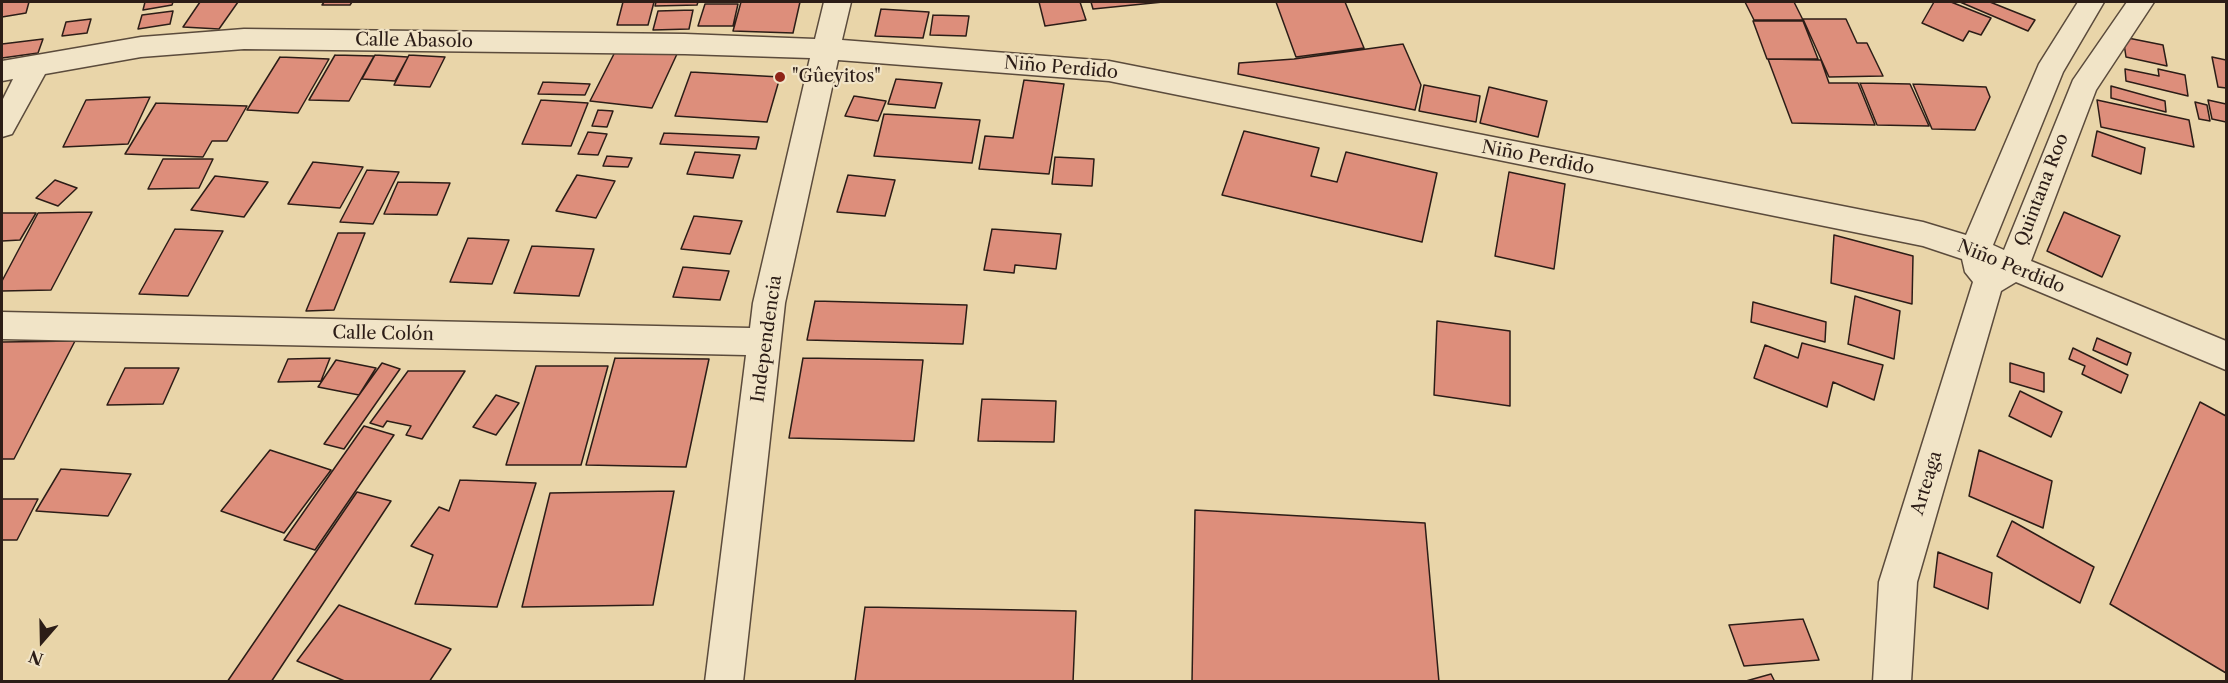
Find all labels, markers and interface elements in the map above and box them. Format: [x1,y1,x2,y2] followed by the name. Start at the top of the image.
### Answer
[355,29,473,53] street label: Calle Abasolo
[1003,52,1119,84] street label: Niño Perdido
[792,66,881,88] place label: "Gûeyitos"
[773,70,787,84] marker: "Gûeyitos"
[2011,130,2073,250] street label: Quintana Roo
[1480,136,1596,180] street label: Niño Perdido
[1954,236,2068,298] street label: Niño Perdido
[747,274,787,404] street label: Independencia
[332,322,434,346] street label: Calle Colón
[1907,448,1947,518] street label: Arteaga
[12,611,72,671] north arrow
[26,646,46,670] text: N

